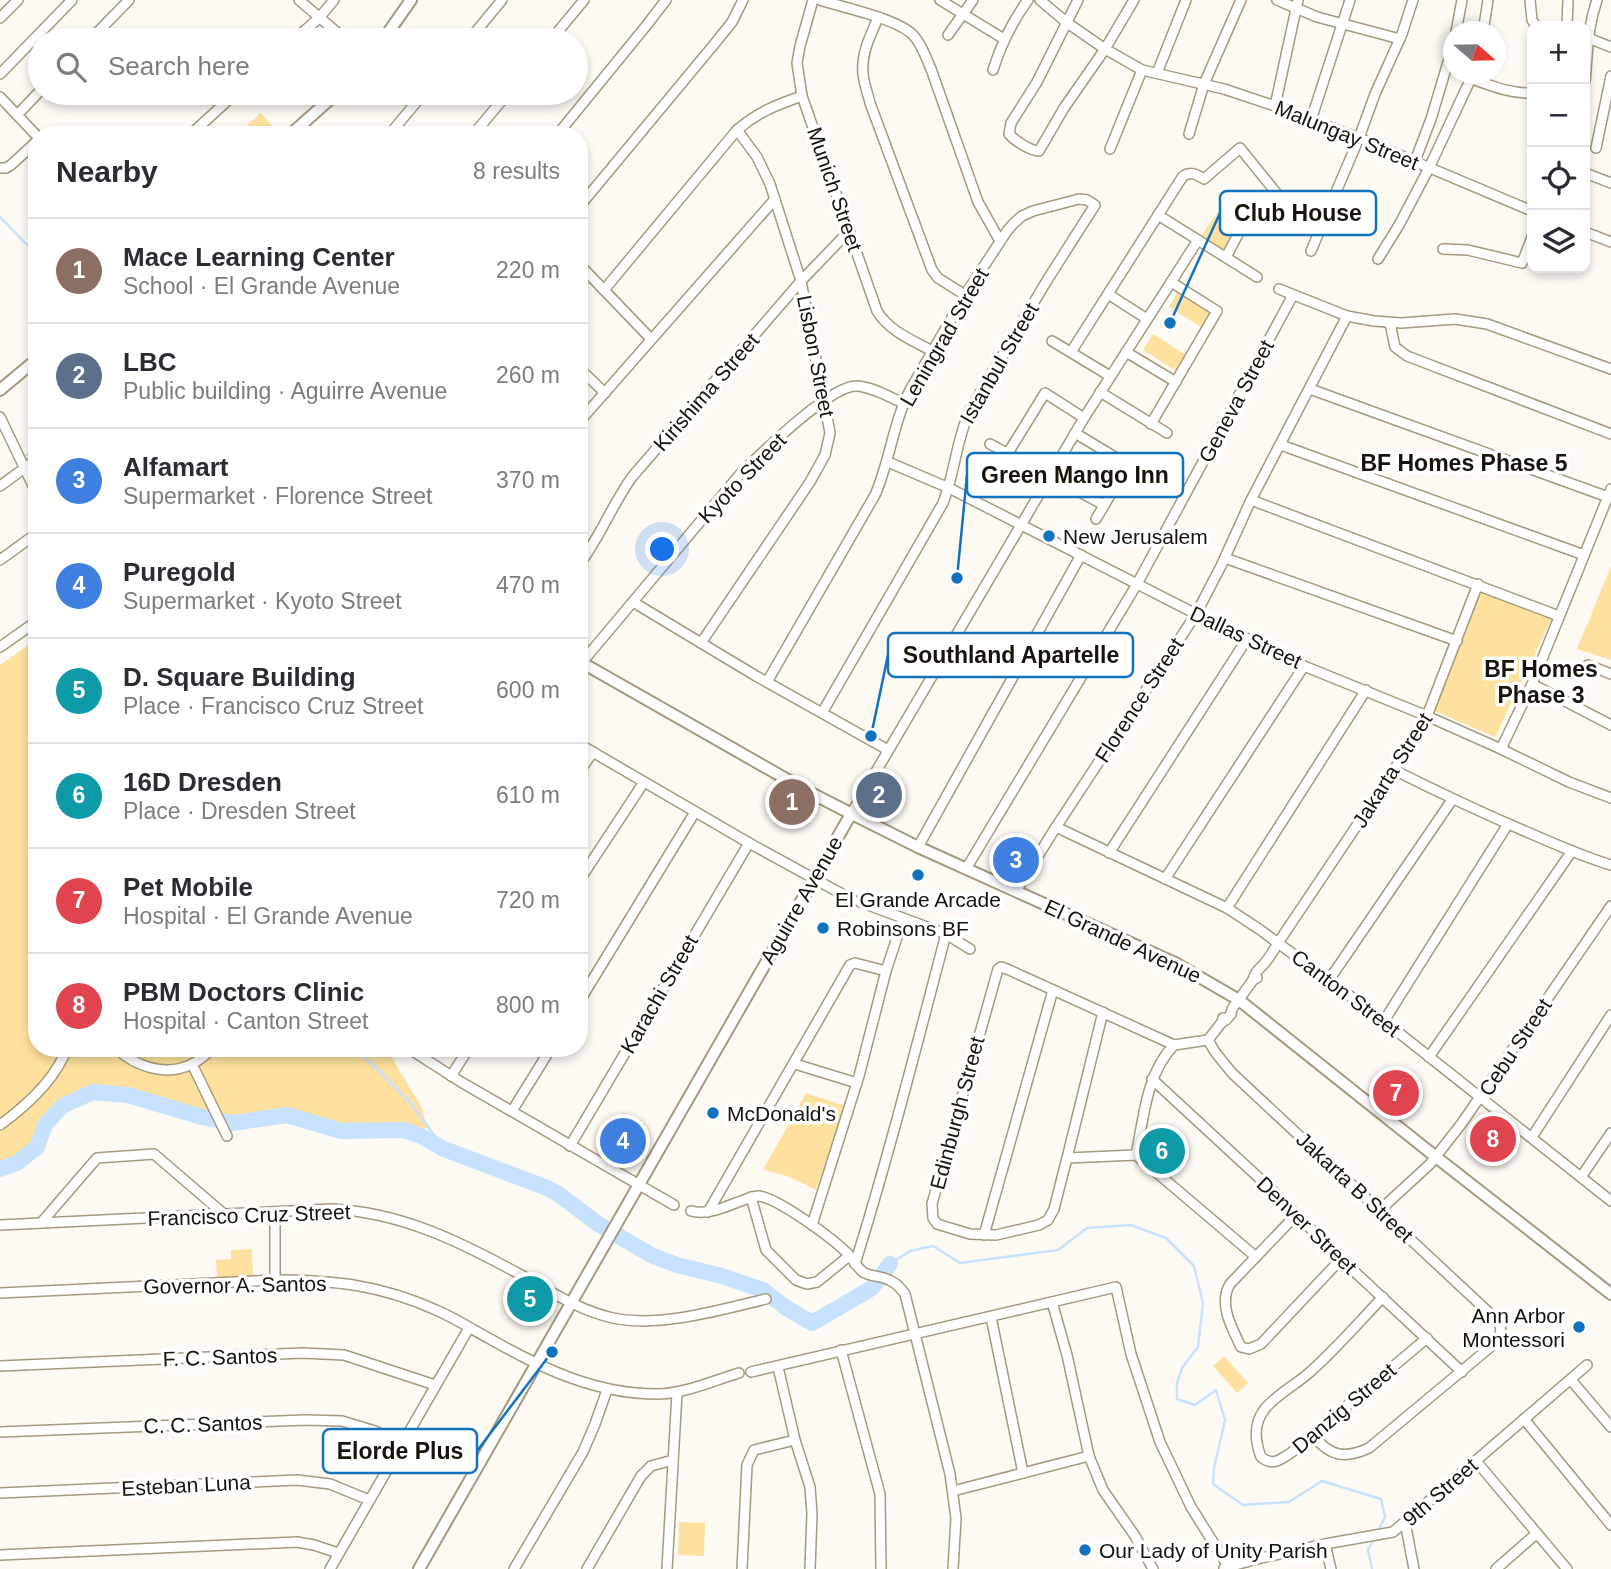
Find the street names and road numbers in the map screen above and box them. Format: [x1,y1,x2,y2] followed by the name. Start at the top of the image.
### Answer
[1272,96,1422,174] street label: Malungay Street
[803,124,867,254] street label: Munich Street
[895,264,993,410] street label: Leningrad Street
[793,293,839,419] street label: Lisbon Street
[955,298,1043,427] street label: Istanbul Street
[649,328,763,455] street label: Kirishima Street
[1194,336,1278,466] street label: Geneva Street
[694,428,791,528] street label: Kyoto Street
[1187,601,1305,673] street label: Dallas Street
[1090,633,1188,766] street label: Florence Street
[1348,708,1436,832] street label: Jakarta Street
[755,832,847,968] street label: Aguirre Avenue
[1041,895,1205,987] street label: El Grande Avenue
[616,930,702,1057] street label: Karachi Street
[1287,945,1405,1041] street label: Canton Street
[1474,994,1556,1100] street label: Cebu Street
[925,1034,989,1192] street label: Edinburgh Street
[1292,1127,1418,1247] street label: Jakarta B Street
[1252,1172,1362,1278] street label: Denver Street
[147,1200,351,1230] street label: Francisco Cruz Street
[143,1272,327,1298] street label: Governor A. Santos
[162,1344,278,1370] street label: F. C. Santos
[1288,1358,1400,1458] street label: Danzig Street
[143,1410,263,1438] street label: C. C. Santos
[1398,1453,1482,1531] street label: 9th Street
[121,1470,252,1500] street label: Esteban Luna

